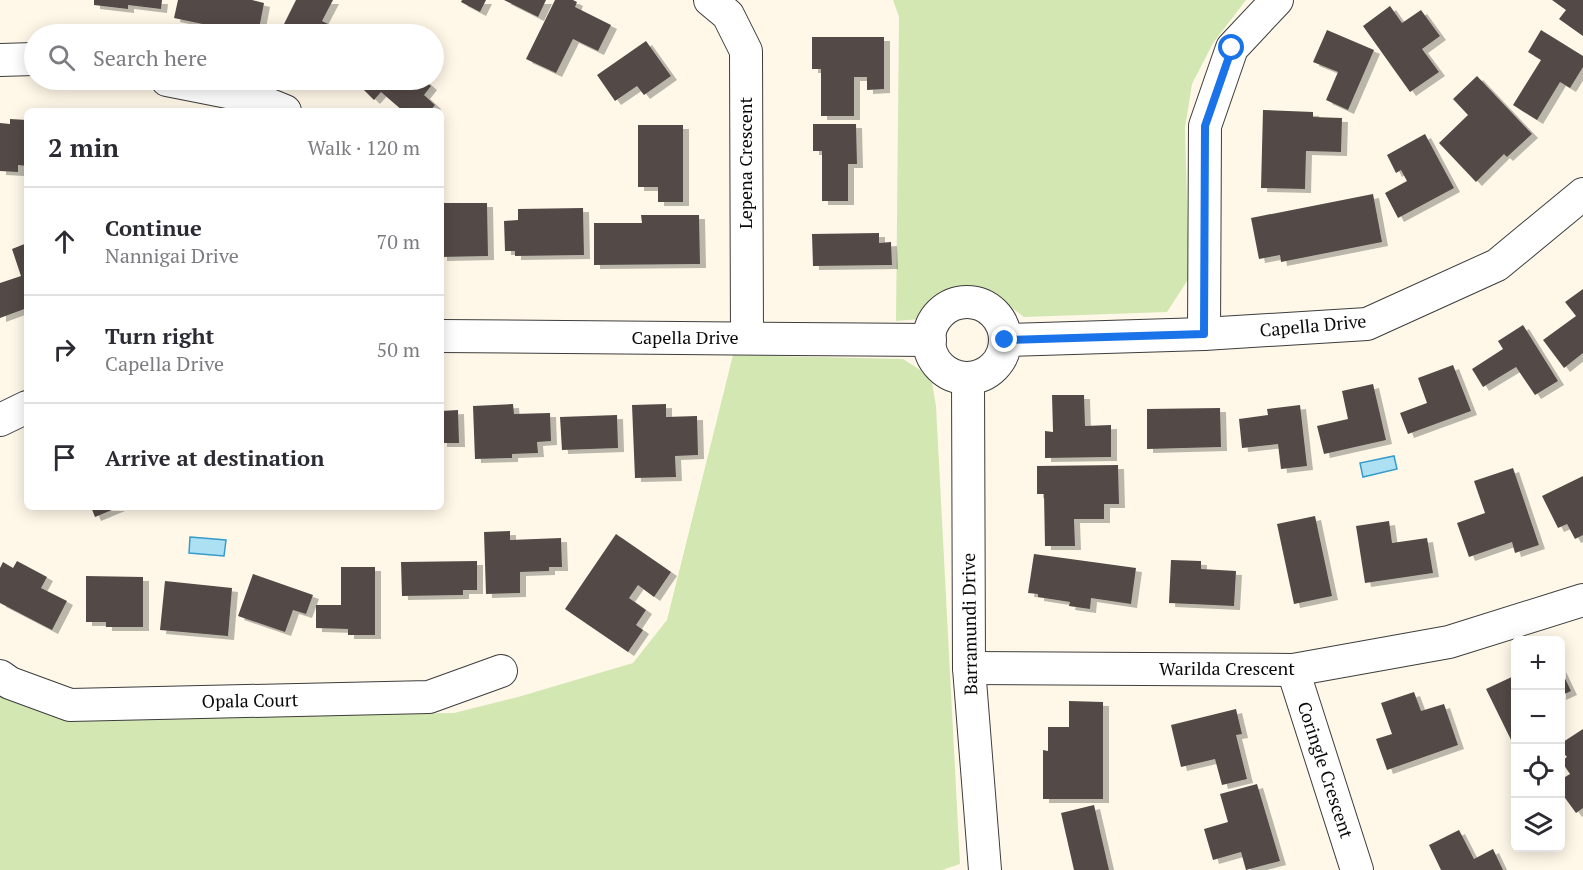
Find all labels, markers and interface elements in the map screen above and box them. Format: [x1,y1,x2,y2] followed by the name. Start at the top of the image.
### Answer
[24,24,444,90] search box
[1218,34,1244,60] route start
[45,41,78,74] icon: search
[93,43,207,72] text: Search here
[733,97,757,229] street label: Lepena Crescent
[48,130,119,164] text: 2 min
[308,134,420,161] text: Walk · 120 m
[105,213,202,242] text: Continue
[48,225,81,258] icon: ahead
[377,228,420,255] text: 70 m
[105,242,239,269] text: Nannigai Drive
[1258,308,1367,342] street label: Capella Drive
[105,321,214,350] text: Turn right
[631,325,739,349] street label: Capella Drive
[991,326,1017,352] route end
[48,333,81,366] icon: right
[377,336,420,363] text: 50 m
[105,350,224,377] text: Capella Drive
[48,441,81,474] icon: arrive
[105,443,324,472] text: Arrive at destination
[956,553,982,695] street label: Barramundi Drive
[1511,636,1565,852] map controls
[1511,636,1565,690] button: +
[1159,656,1295,680] street label: Warilda Crescent
[202,687,299,713] street label: Opala Court
[1511,690,1565,744] button: −
[1293,698,1359,841] street label: Coringle Crescent
[1511,744,1565,798] button: locate
[1511,798,1565,852] button: layers

